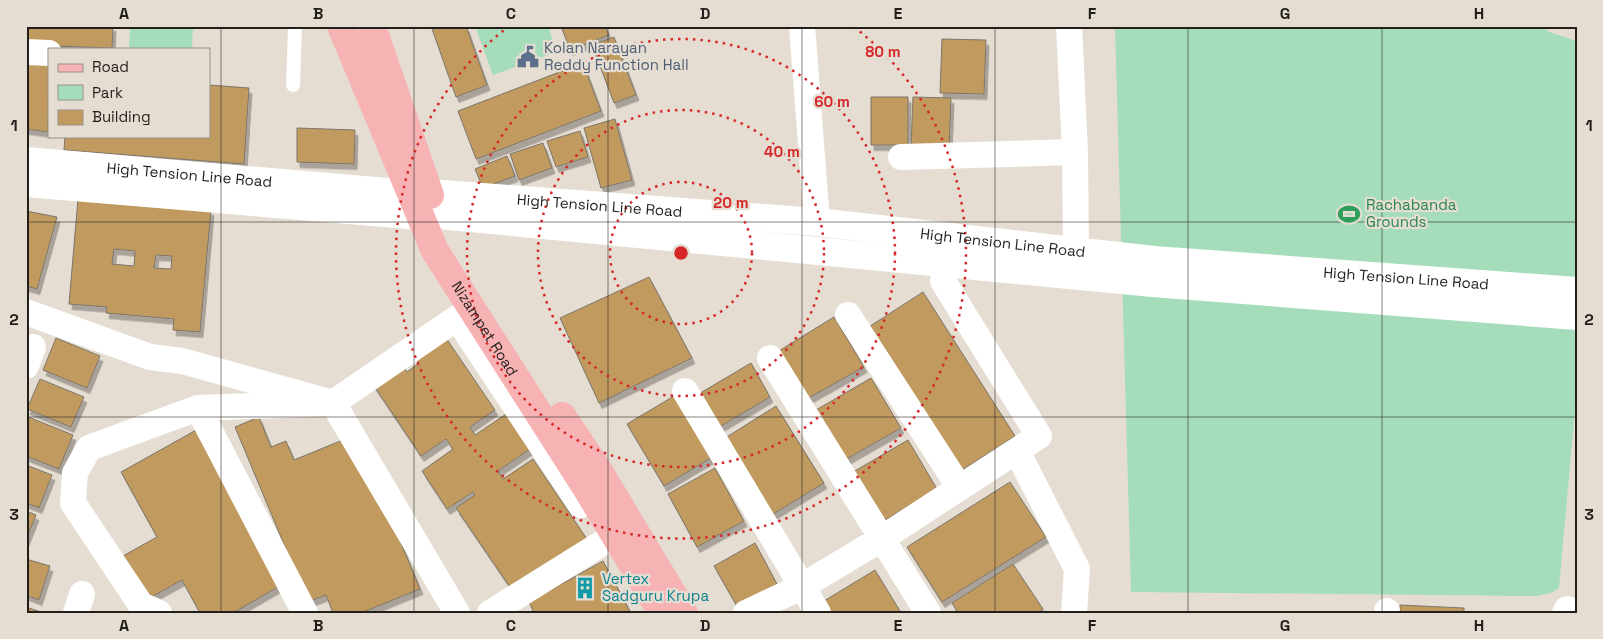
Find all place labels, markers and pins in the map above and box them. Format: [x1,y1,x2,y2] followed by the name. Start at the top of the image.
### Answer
[544,38,689,74] place label: Kolan Narayan Reddy Function Hall
[515,44,541,70] public building icon: Kolan Narayan Reddy Function Hall
[1366,195,1457,231] place label: Rachabanda Grounds
[1336,201,1362,227] sports icon: Rachabanda Grounds
[672,244,690,262] centre of rings
[602,569,709,605] place label: Vertex Sadguru Krupa
[572,575,598,601] building icon: Vertex Sadguru Krupa

